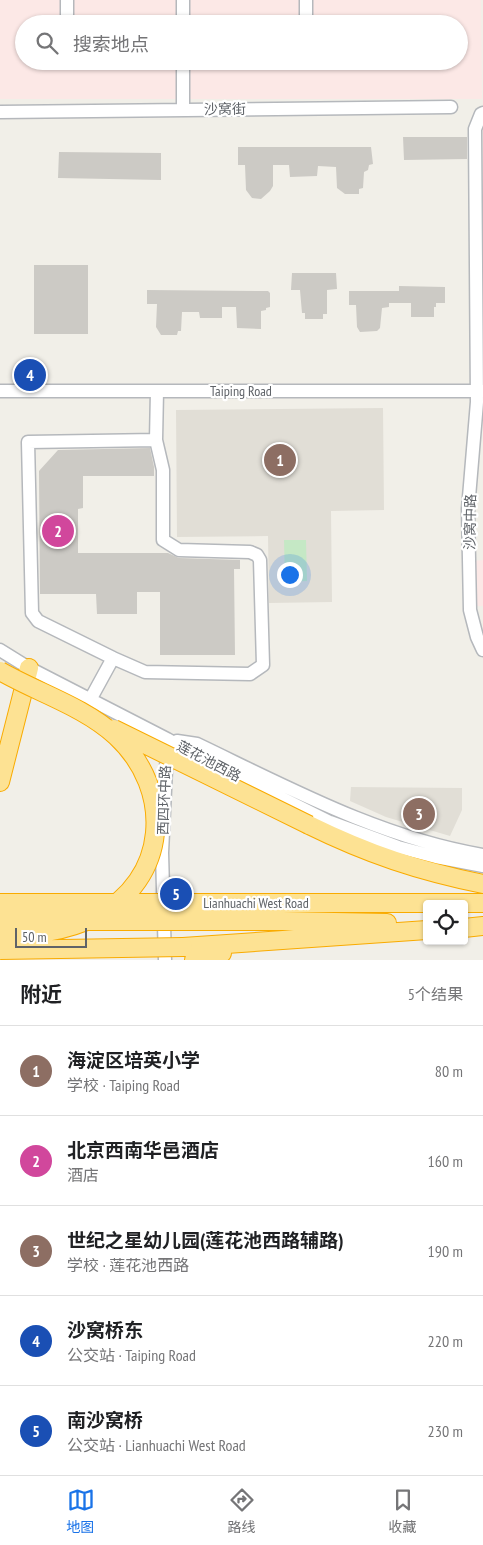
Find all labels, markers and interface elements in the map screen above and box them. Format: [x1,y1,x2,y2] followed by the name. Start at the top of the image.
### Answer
[15,15,468,70] search box
[33,29,61,57] icon: search
[73,32,149,56] text: 搜索地点
[204,100,246,118] street label: 沙窝街
[14,356,46,394] pin: 4
[210,382,272,400] street label: Taiping Road
[264,441,296,479] pin: 1
[461,494,479,550] street label: 沙窝中路
[42,512,74,550] pin: 2
[277,562,303,588] your location
[174,737,244,785] street label: 莲花池西路
[154,765,174,835] street label: 西四环中路
[403,795,435,833] pin: 3
[160,875,192,913] pin: 5
[203,894,309,912] street label: Lianhuachi West Road
[423,900,468,945] map controls
[423,900,468,945] button: locate
[15,925,88,948] scale bar
[22,928,47,946] text: 50 m
[20,981,62,1008] text: 附近
[408,984,463,1004] text: 5个结果
[67,1048,200,1072] text: 海淀区培英小学
[32,1061,40,1081] text: 1
[435,1061,463,1081] text: 80 m
[67,1075,180,1095] text: 学校 · Taiping Road
[67,1138,219,1162] text: 北京西南华邑酒店
[32,1151,40,1171] text: 2
[428,1151,463,1171] text: 160 m
[67,1165,99,1185] text: 酒店
[67,1228,344,1252] text: 世纪之星幼儿园(莲花池西路辅路)
[32,1241,40,1261] text: 3
[428,1241,463,1261] text: 190 m
[67,1255,189,1275] text: 学校 · 莲花池西路
[67,1318,143,1342] text: 沙窝桥东
[32,1331,40,1351] text: 4
[428,1331,463,1351] text: 220 m
[67,1345,196,1365] text: 公交站 · Taiping Road
[67,1408,143,1432] text: 南沙窝桥
[32,1421,40,1441] text: 5
[428,1421,463,1441] text: 230 m
[67,1435,246,1455] text: 公交站 · Lianhuachi West Road
[67,1486,95,1536] tab: 地图
[228,1486,256,1536] tab: 路线
[389,1486,417,1536] tab: 收藏

